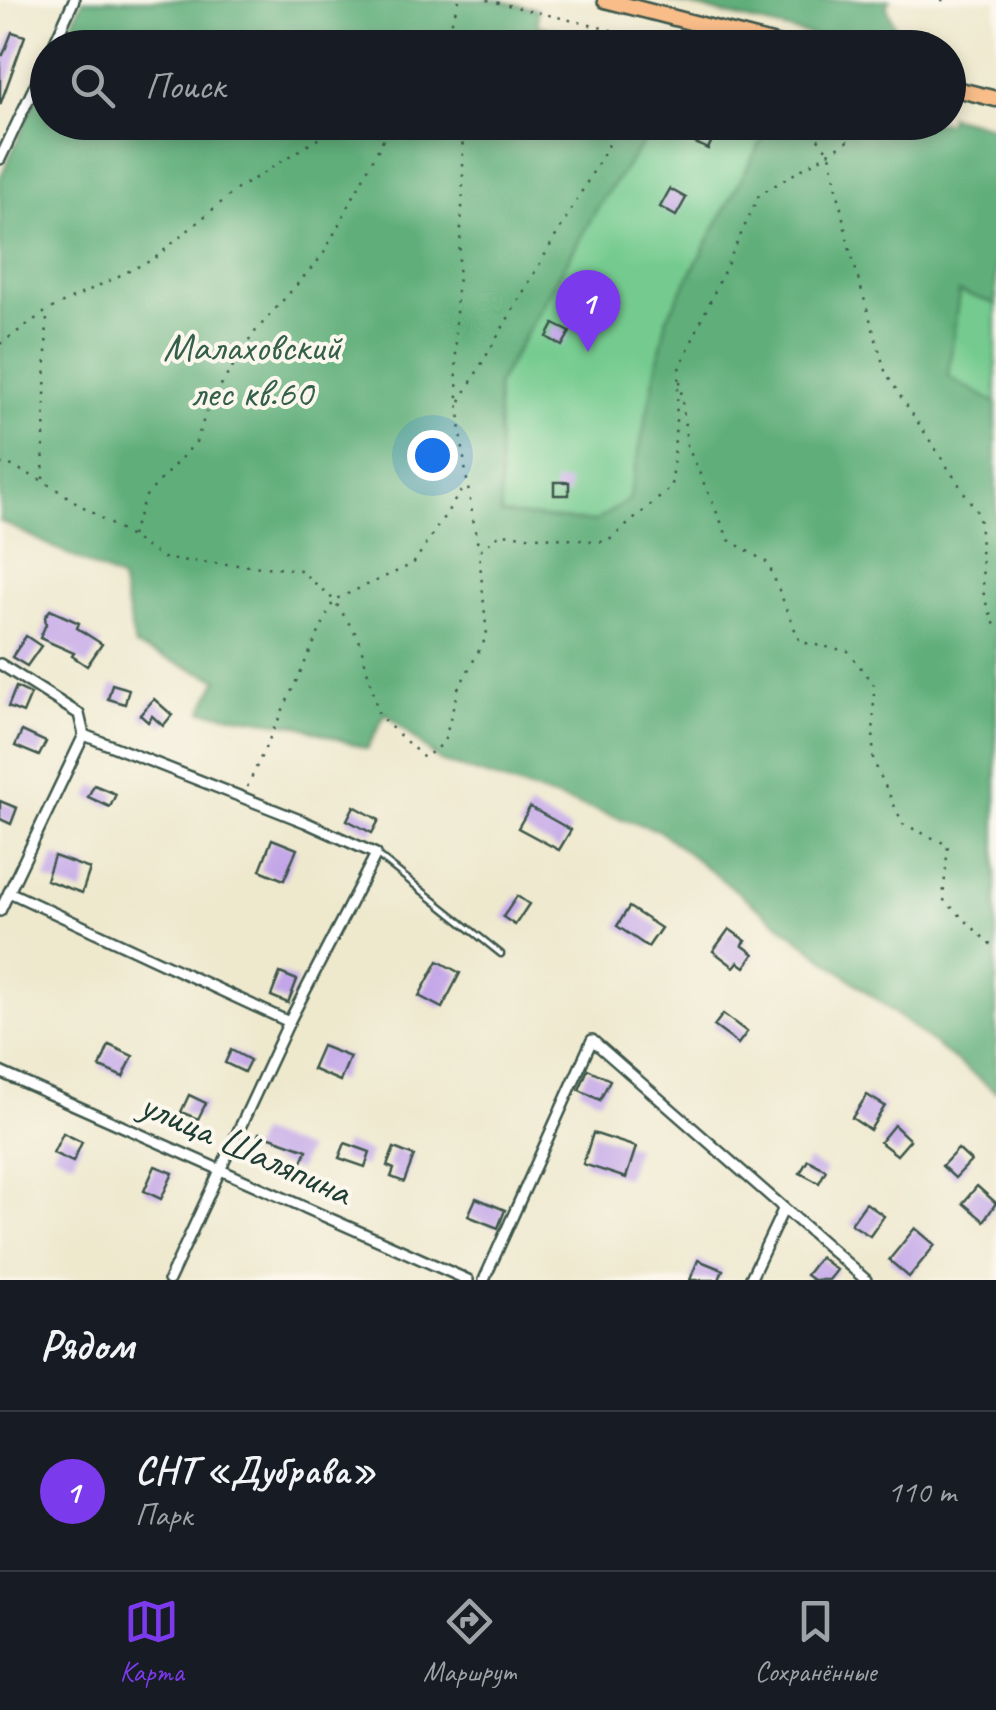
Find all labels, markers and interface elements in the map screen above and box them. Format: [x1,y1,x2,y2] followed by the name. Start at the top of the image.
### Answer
[30,30,966,140] search box
[65,58,120,113] icon: search
[145,62,225,109] text: Поиск
[556,270,620,352] pin: 1
[163,322,343,418] park label: Малаховский лес кв.60
[407,430,458,481] your location
[131,1078,362,1218] street label: улица Шаляпина
[40,1319,134,1372] text: Рядом
[135,1447,376,1494] text: СНТ «Дубрава»
[65,1471,80,1512] text: 1
[887,1471,956,1512] text: 110 m
[135,1494,192,1535] text: Парк
[120,1594,184,1689] tab: Карта
[423,1594,515,1689] tab: Маршрут
[755,1594,876,1689] tab: Сохранённые

